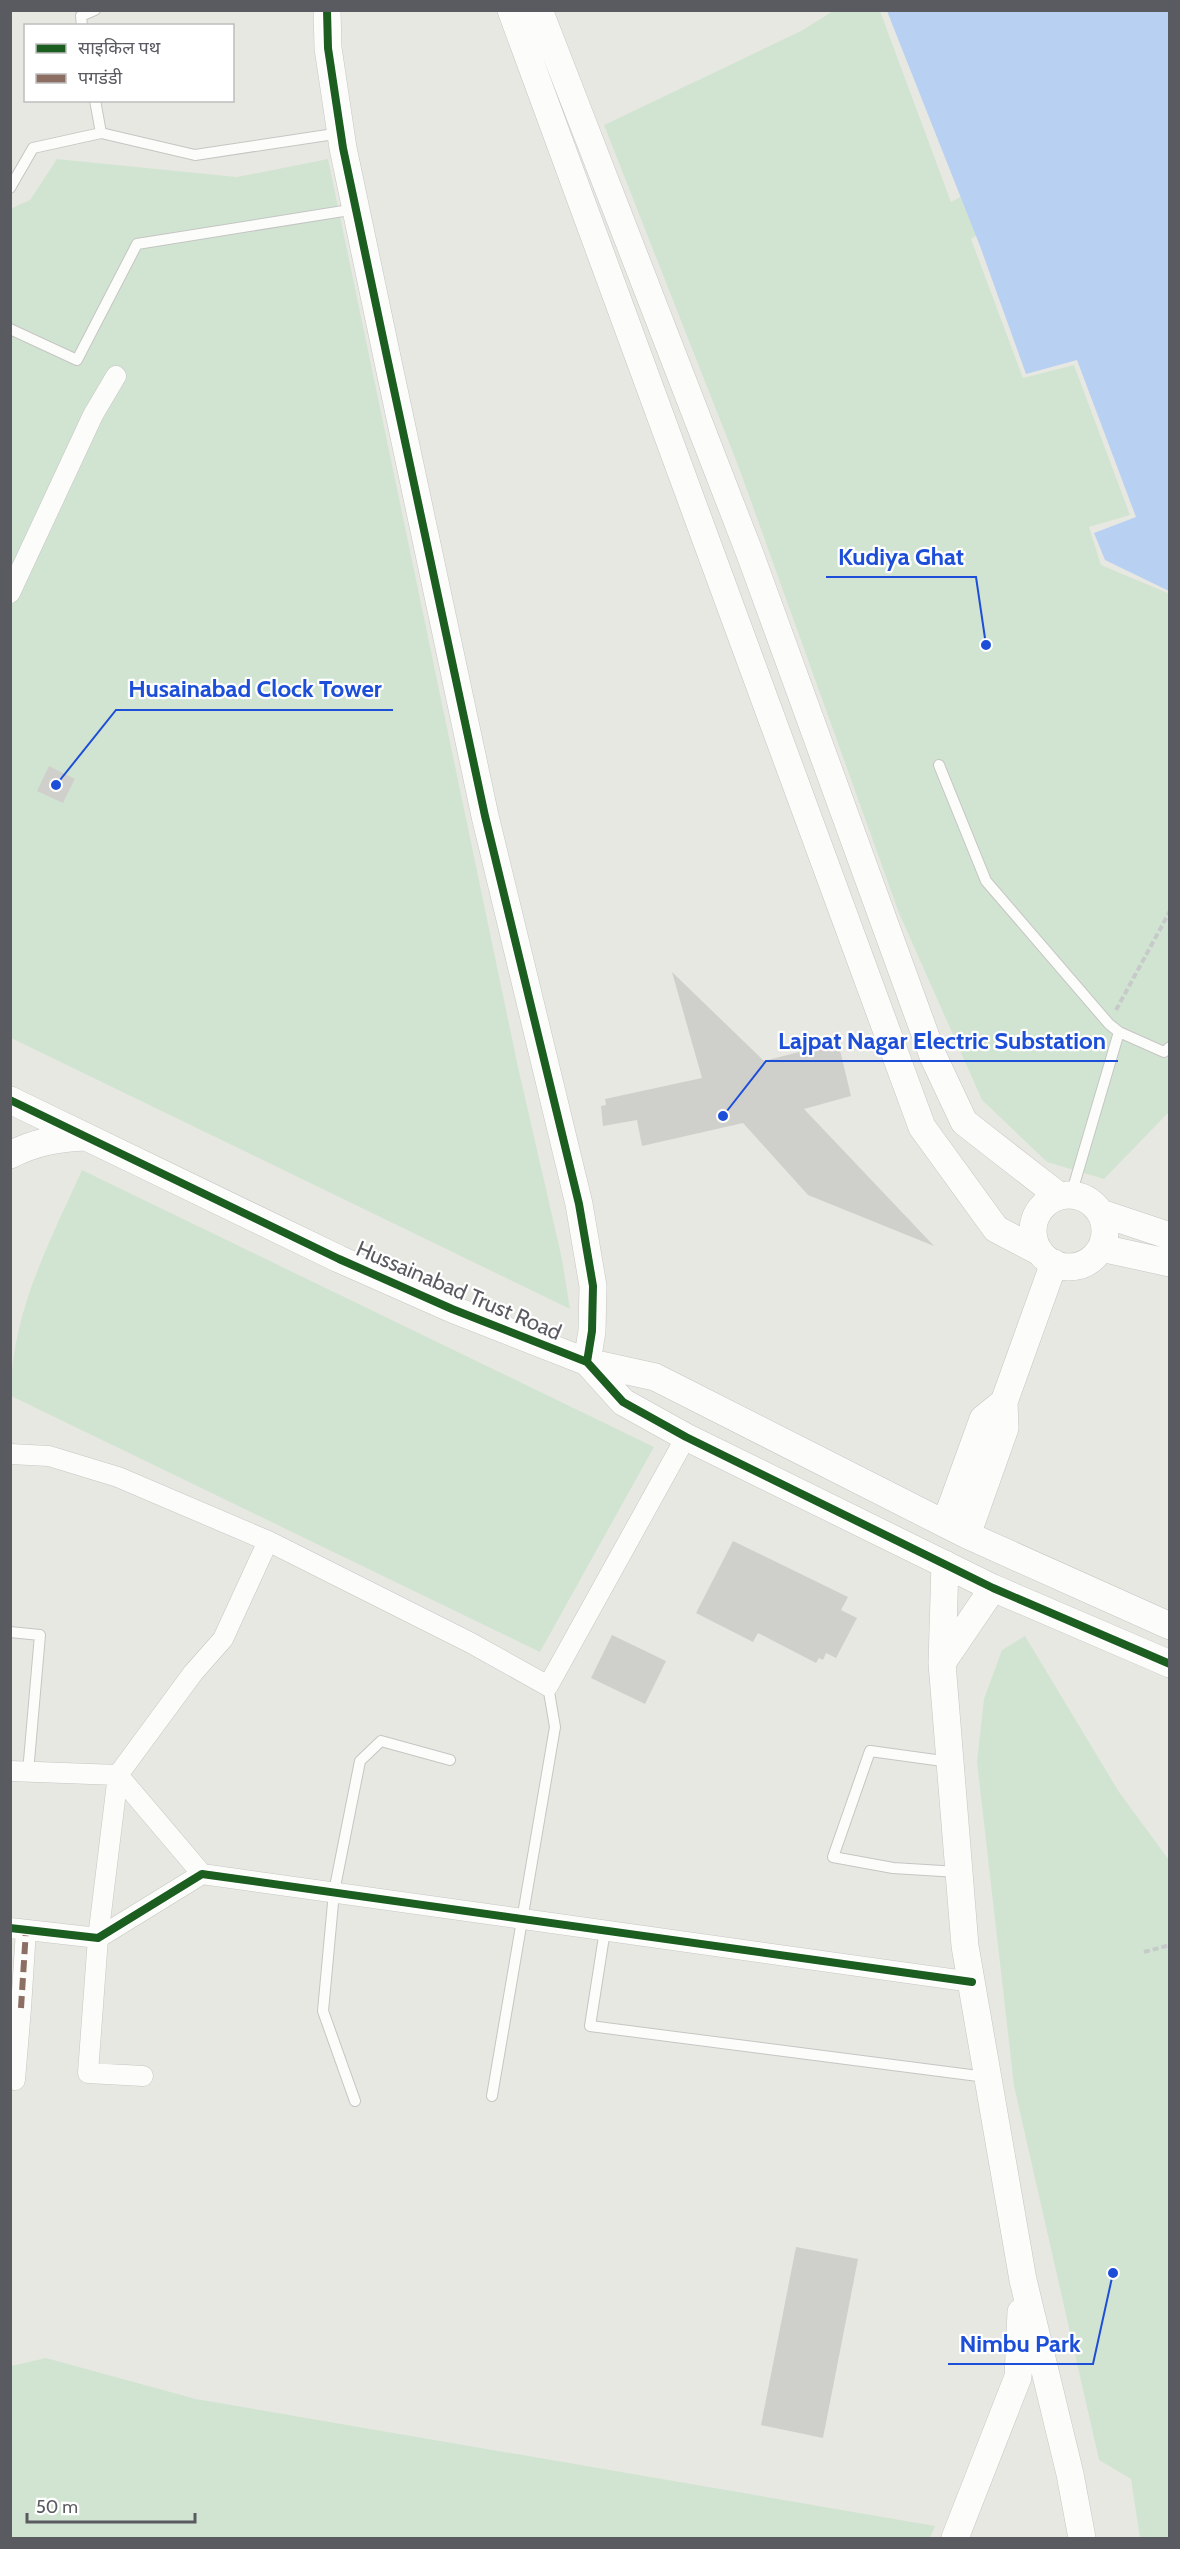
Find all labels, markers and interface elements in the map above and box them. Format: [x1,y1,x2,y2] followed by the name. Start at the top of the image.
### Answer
[24,24,234,102] legend
[78,37,161,59] text: साइकिल पथ
[78,67,123,89] text: पगडंडी
[826,535,976,577] callout: Kudiya Ghat
[838,542,964,571] text: Kudiya Ghat
[116,668,393,710] callout: Husainabad Clock Tower
[128,674,382,703] text: Husainabad Clock Tower
[766,1019,1118,1061] callout: Lajpat Nagar Electric Substation
[778,1026,1106,1055] text: Lajpat Nagar Electric Substation
[352,1235,566,1346] street label: Hussainabad Trust Road
[948,2322,1093,2364] callout: Nimbu Park
[959,2329,1081,2358] text: Nimbu Park
[27,2486,195,2524] scale bar
[36,2496,78,2518] text: 50 m

